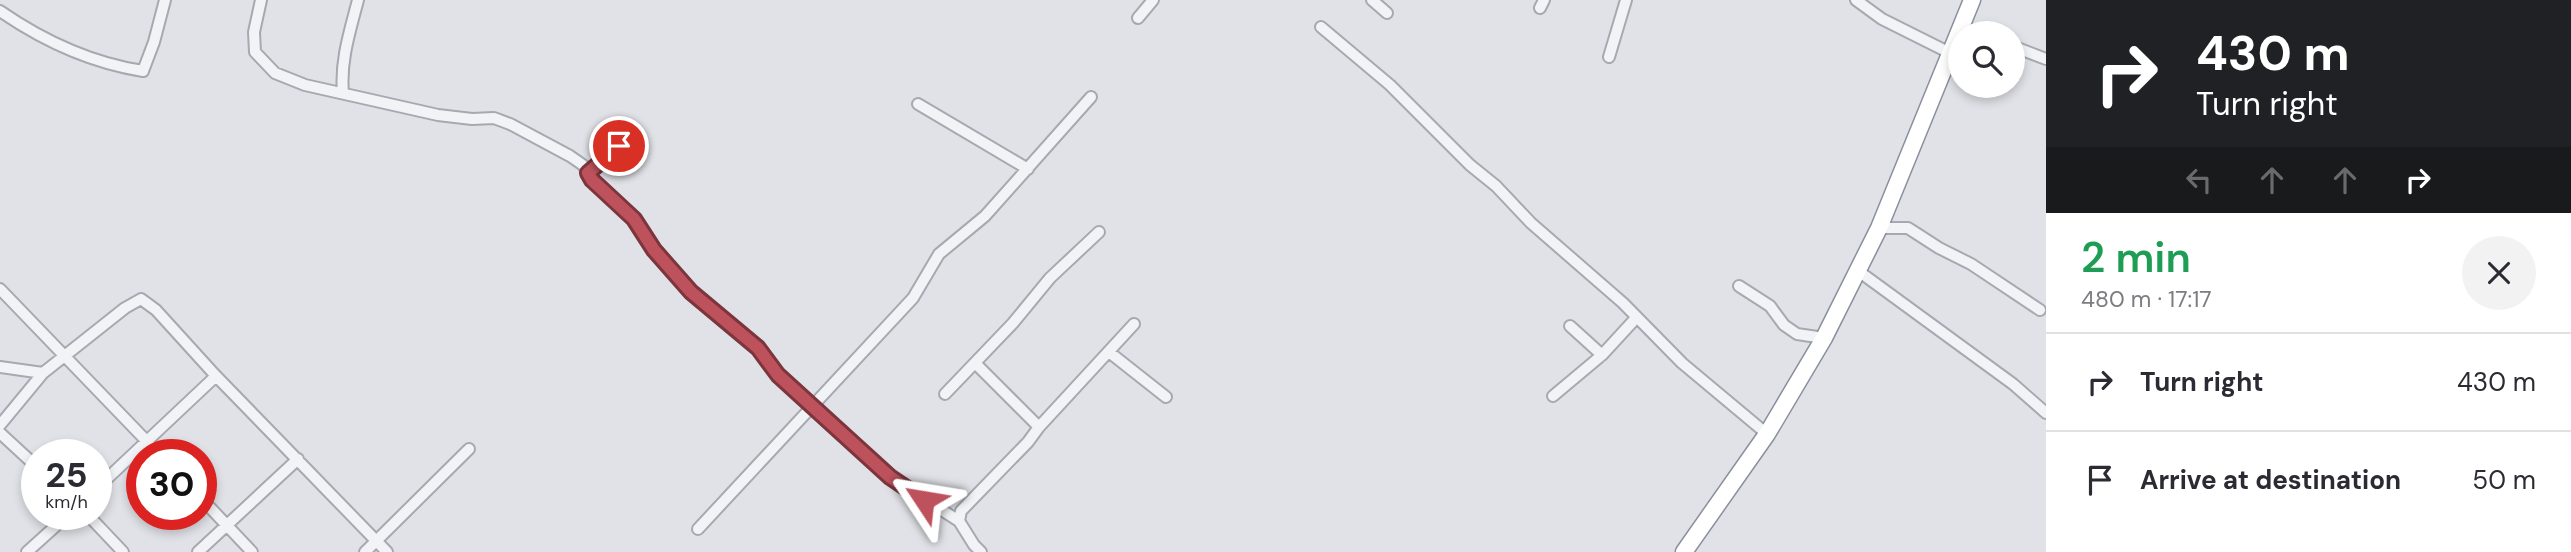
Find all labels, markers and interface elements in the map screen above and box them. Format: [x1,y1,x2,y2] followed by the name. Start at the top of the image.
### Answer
[1948,21,2025,98] map controls
[1948,21,2025,98] button: search
[2196,21,2350,85] text: 430 m
[2081,28,2172,119] icon: right
[2196,83,2338,125] text: Turn right
[589,116,649,176] pin
[600,127,638,165] icon: arrive
[2180,161,2218,199] icon: left
[2253,161,2291,199] icon: ahead
[2326,161,2364,199] icon: ahead
[2399,161,2437,199] icon: right
[2081,230,2191,285] text: 2 min
[2462,236,2536,310] button: close
[2081,284,2212,314] text: 480 m · 17:17
[2081,363,2119,401] icon: right
[2140,365,2264,399] text: Turn right
[2457,365,2536,399] text: 430 m
[126,439,217,530] speed limit sign: 30
[46,452,87,498] text: 25
[2081,461,2119,499] icon: arrive
[887,463,961,537] position arrow
[2140,463,2401,497] text: Arrive at destination
[2472,463,2536,497] text: 50 m
[45,490,88,514] text: km/h

